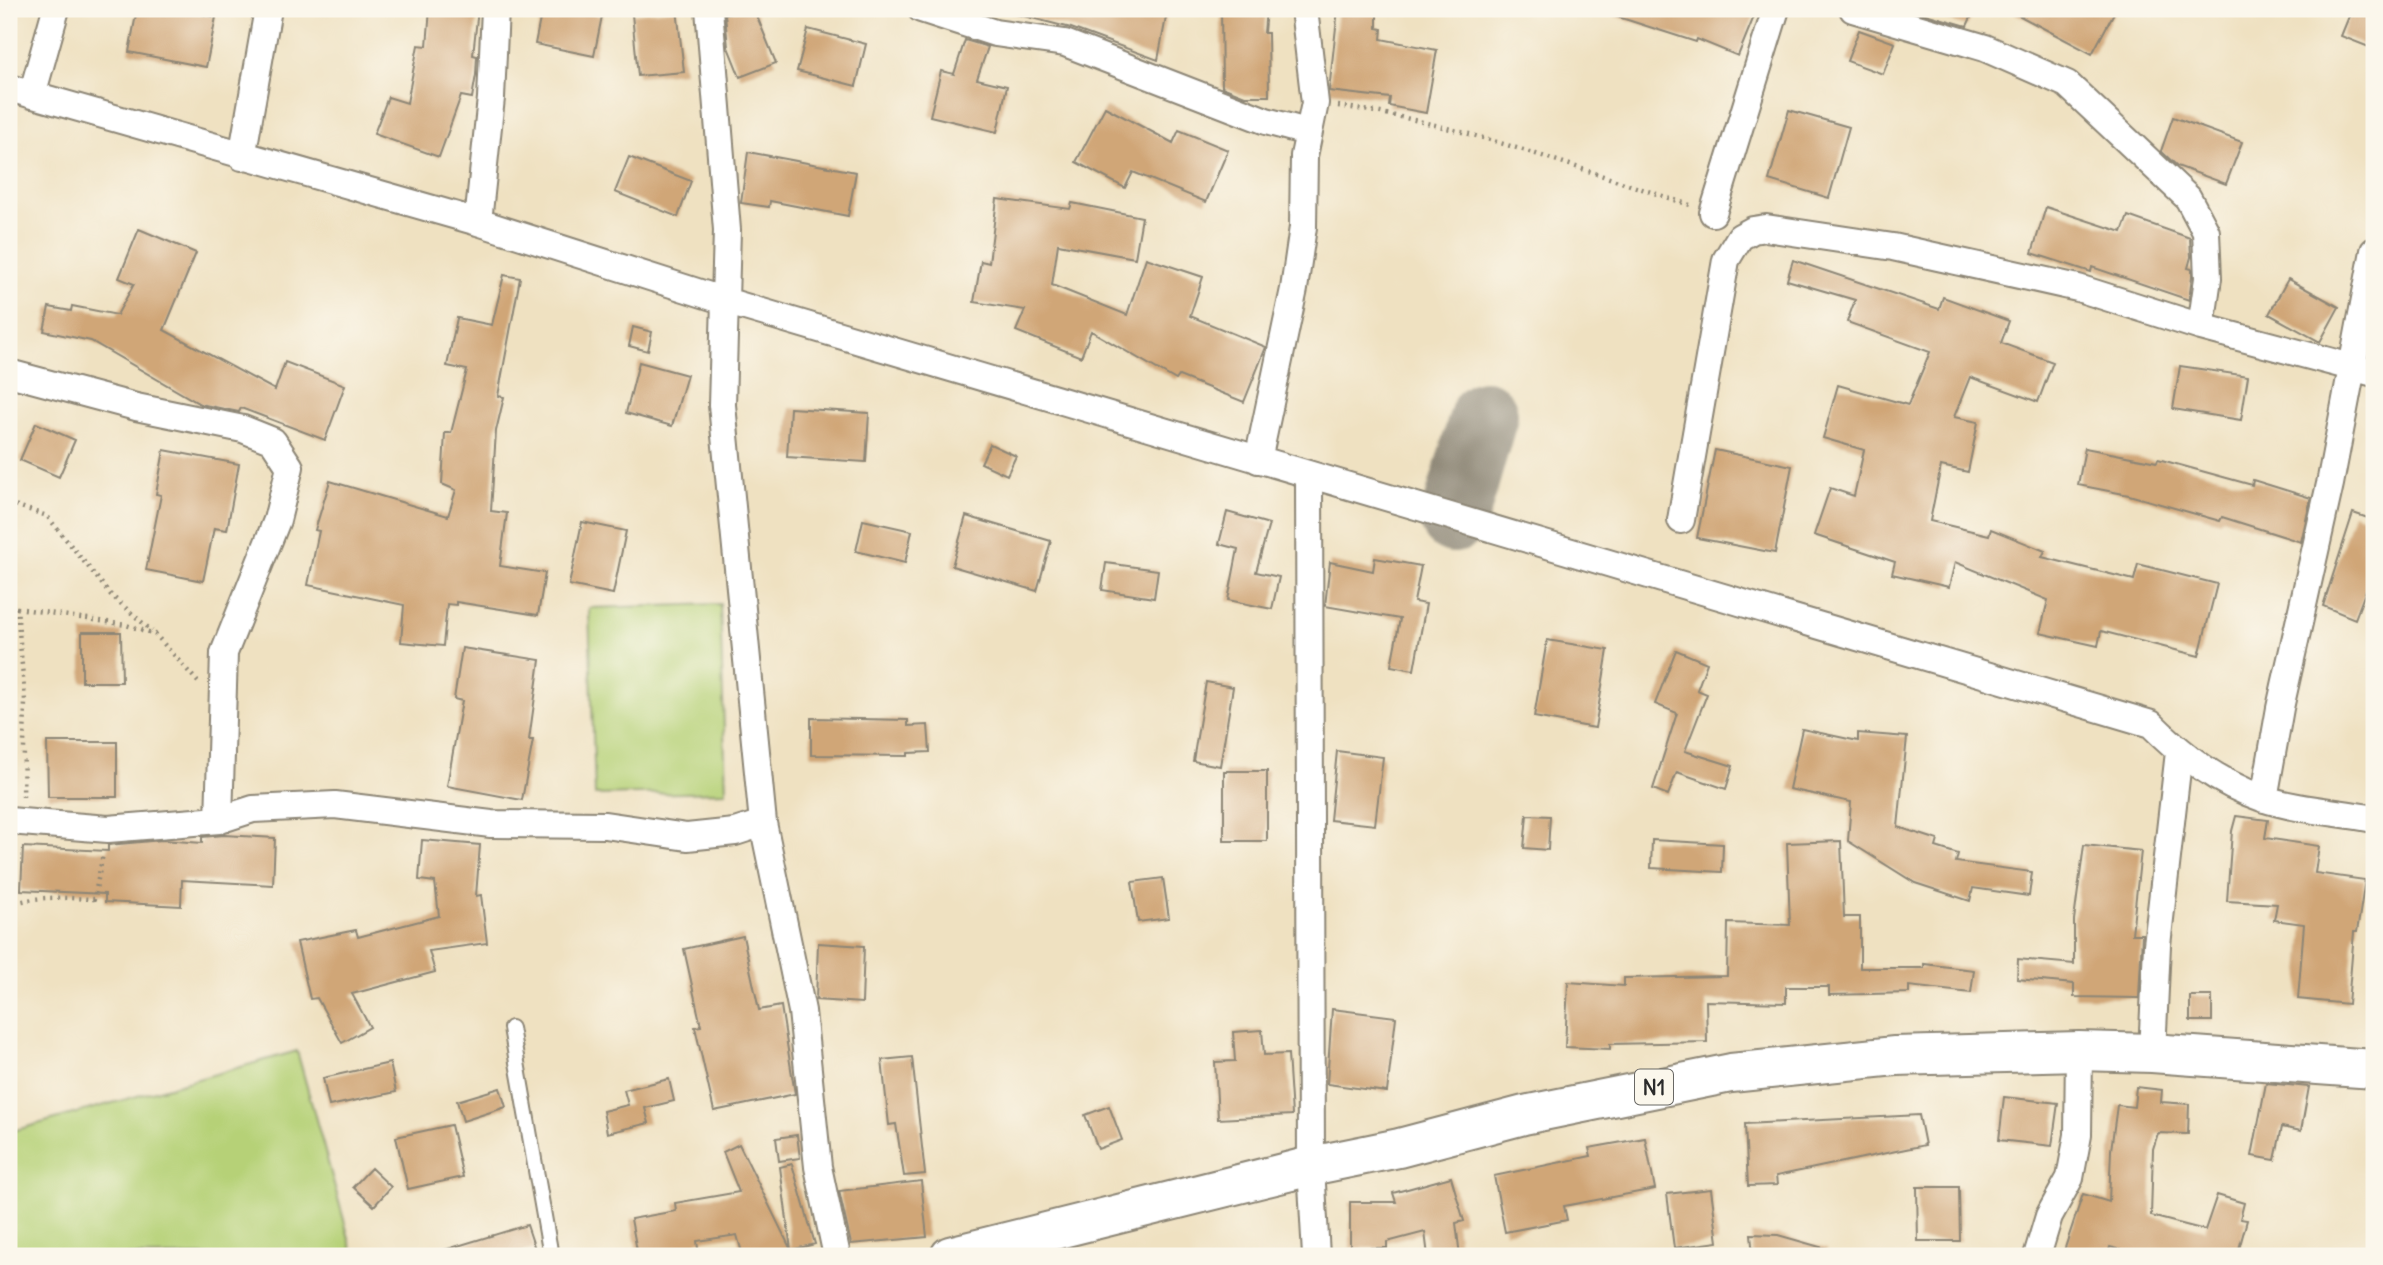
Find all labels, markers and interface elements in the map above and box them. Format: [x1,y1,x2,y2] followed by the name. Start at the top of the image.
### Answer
[1635,1070,1673,1104] road number: N1

